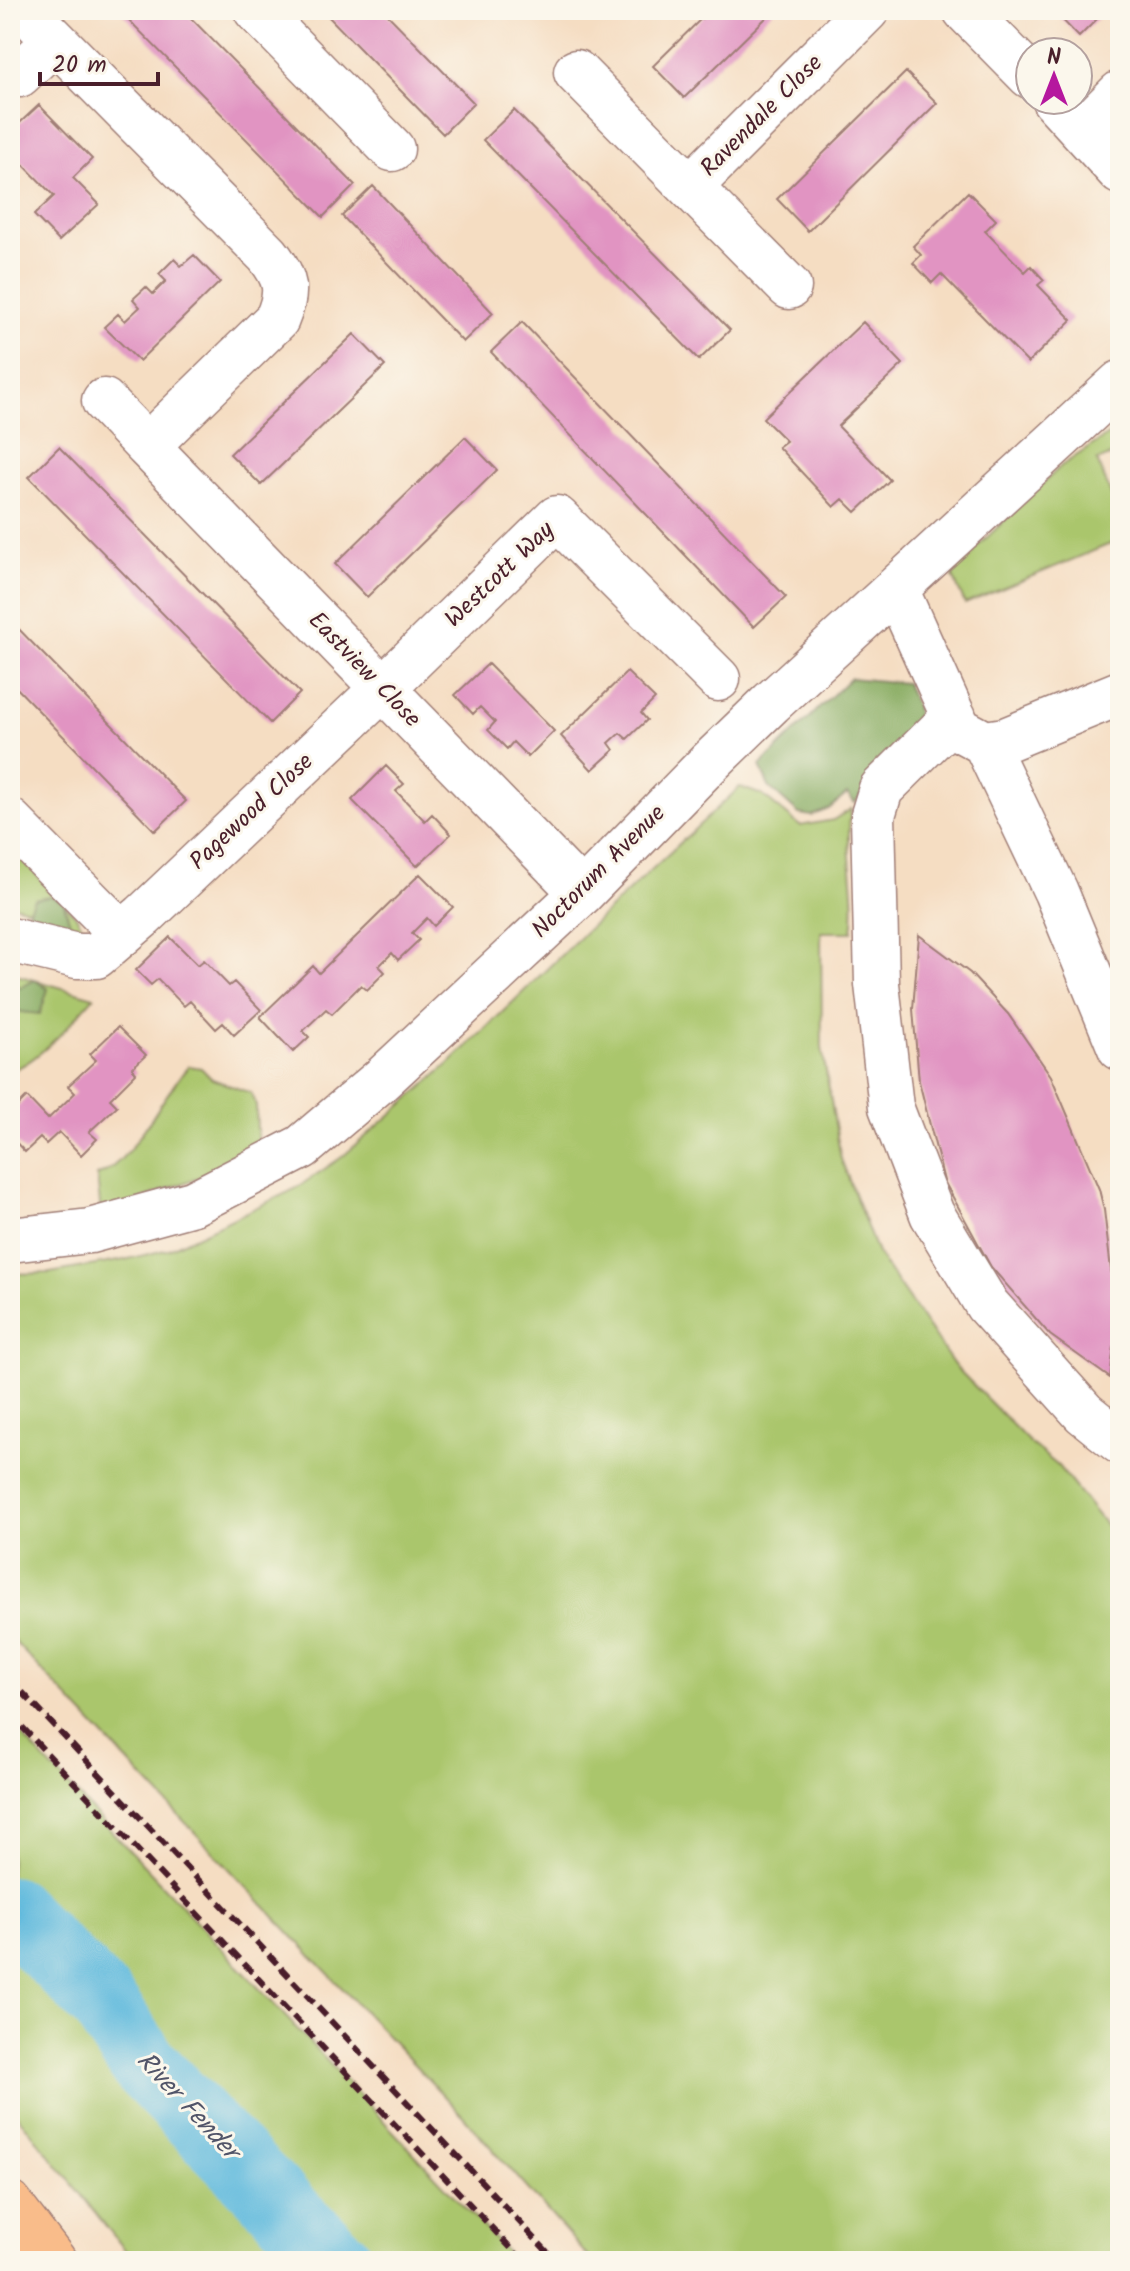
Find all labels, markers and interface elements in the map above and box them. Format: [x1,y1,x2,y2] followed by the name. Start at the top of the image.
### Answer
[40,36,158,86] scale bar
[1014,36,1094,116] north arrow
[1047,41,1061,76] text: N
[691,45,833,187] street label: Ravendale Close
[52,46,107,85] text: 20 m
[436,512,564,638] street label: Westcott Way
[298,603,430,737] street label: Eastview Close
[181,744,323,880] street label: Pagewood Close
[523,796,675,948] street label: Noctorum Avenue
[125,2042,252,2174] water label: River Fender

